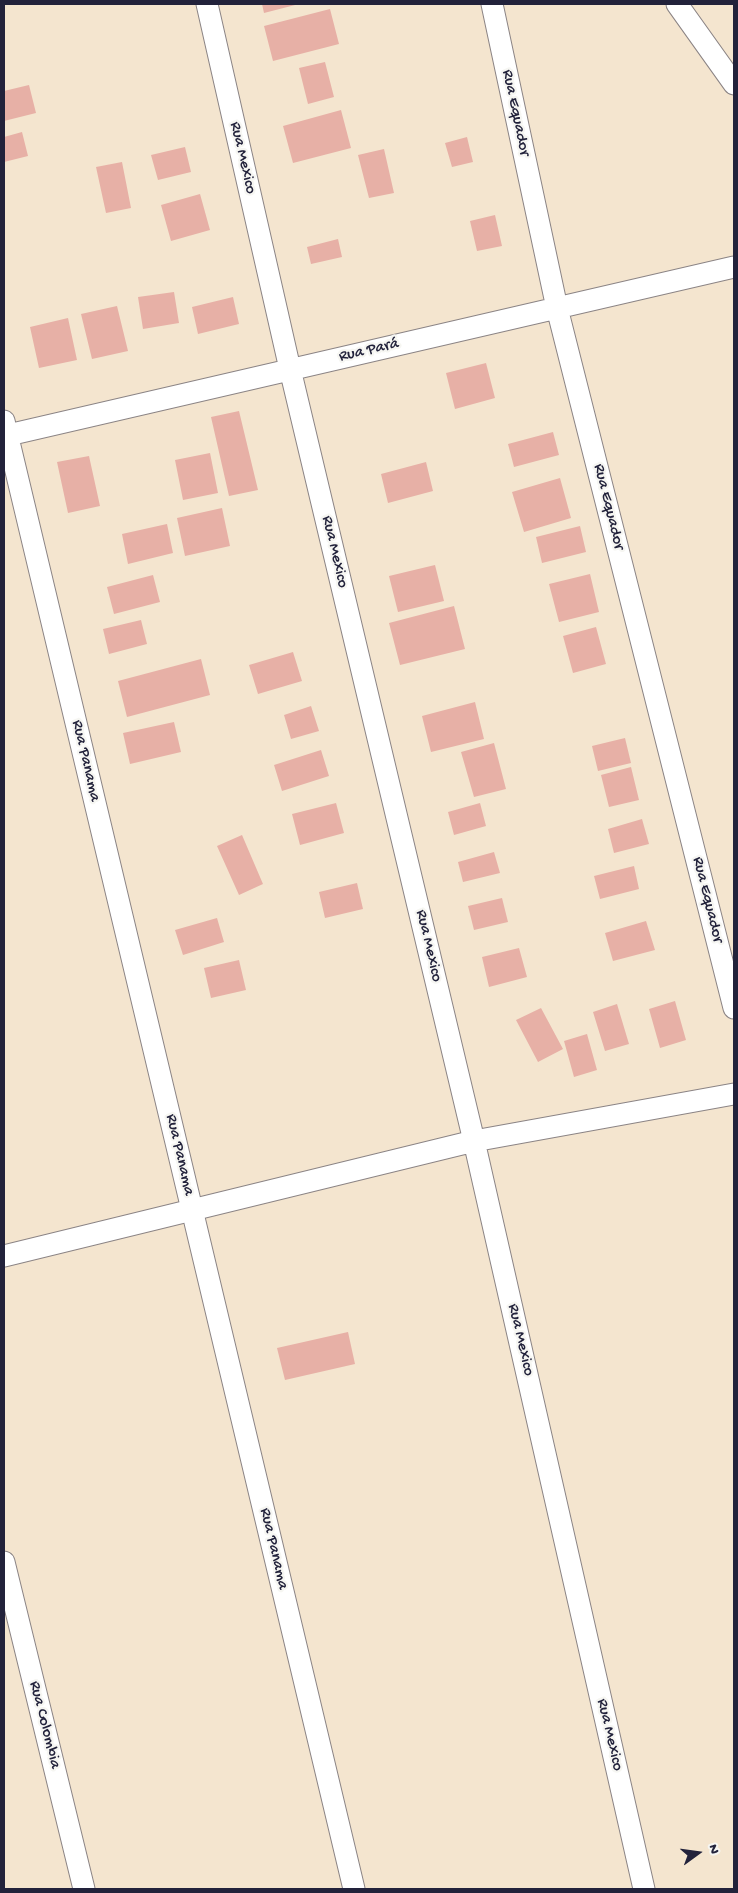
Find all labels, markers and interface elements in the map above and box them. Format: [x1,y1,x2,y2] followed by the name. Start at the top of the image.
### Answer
[496,68,534,158] street label: Rua Equador
[224,120,260,196] street label: Rua Mexico
[337,335,401,367] street label: Rua Pará
[588,462,628,552] street label: Rua Equador
[316,514,352,590] street label: Rua Mexico
[66,718,104,804] street label: Rua Panama
[687,855,727,945] street label: Rua Equador
[410,908,446,984] street label: Rua Mexico
[160,1112,198,1198] street label: Rua Panama
[502,1302,538,1378] street label: Rua Mexico
[254,1506,292,1592] street label: Rua Panama
[24,1679,64,1771] street label: Rua Colombia
[591,1697,627,1773] street label: Rua Mexico
[673,1828,723,1878] north arrow
[704,1843,722,1856] text: N

